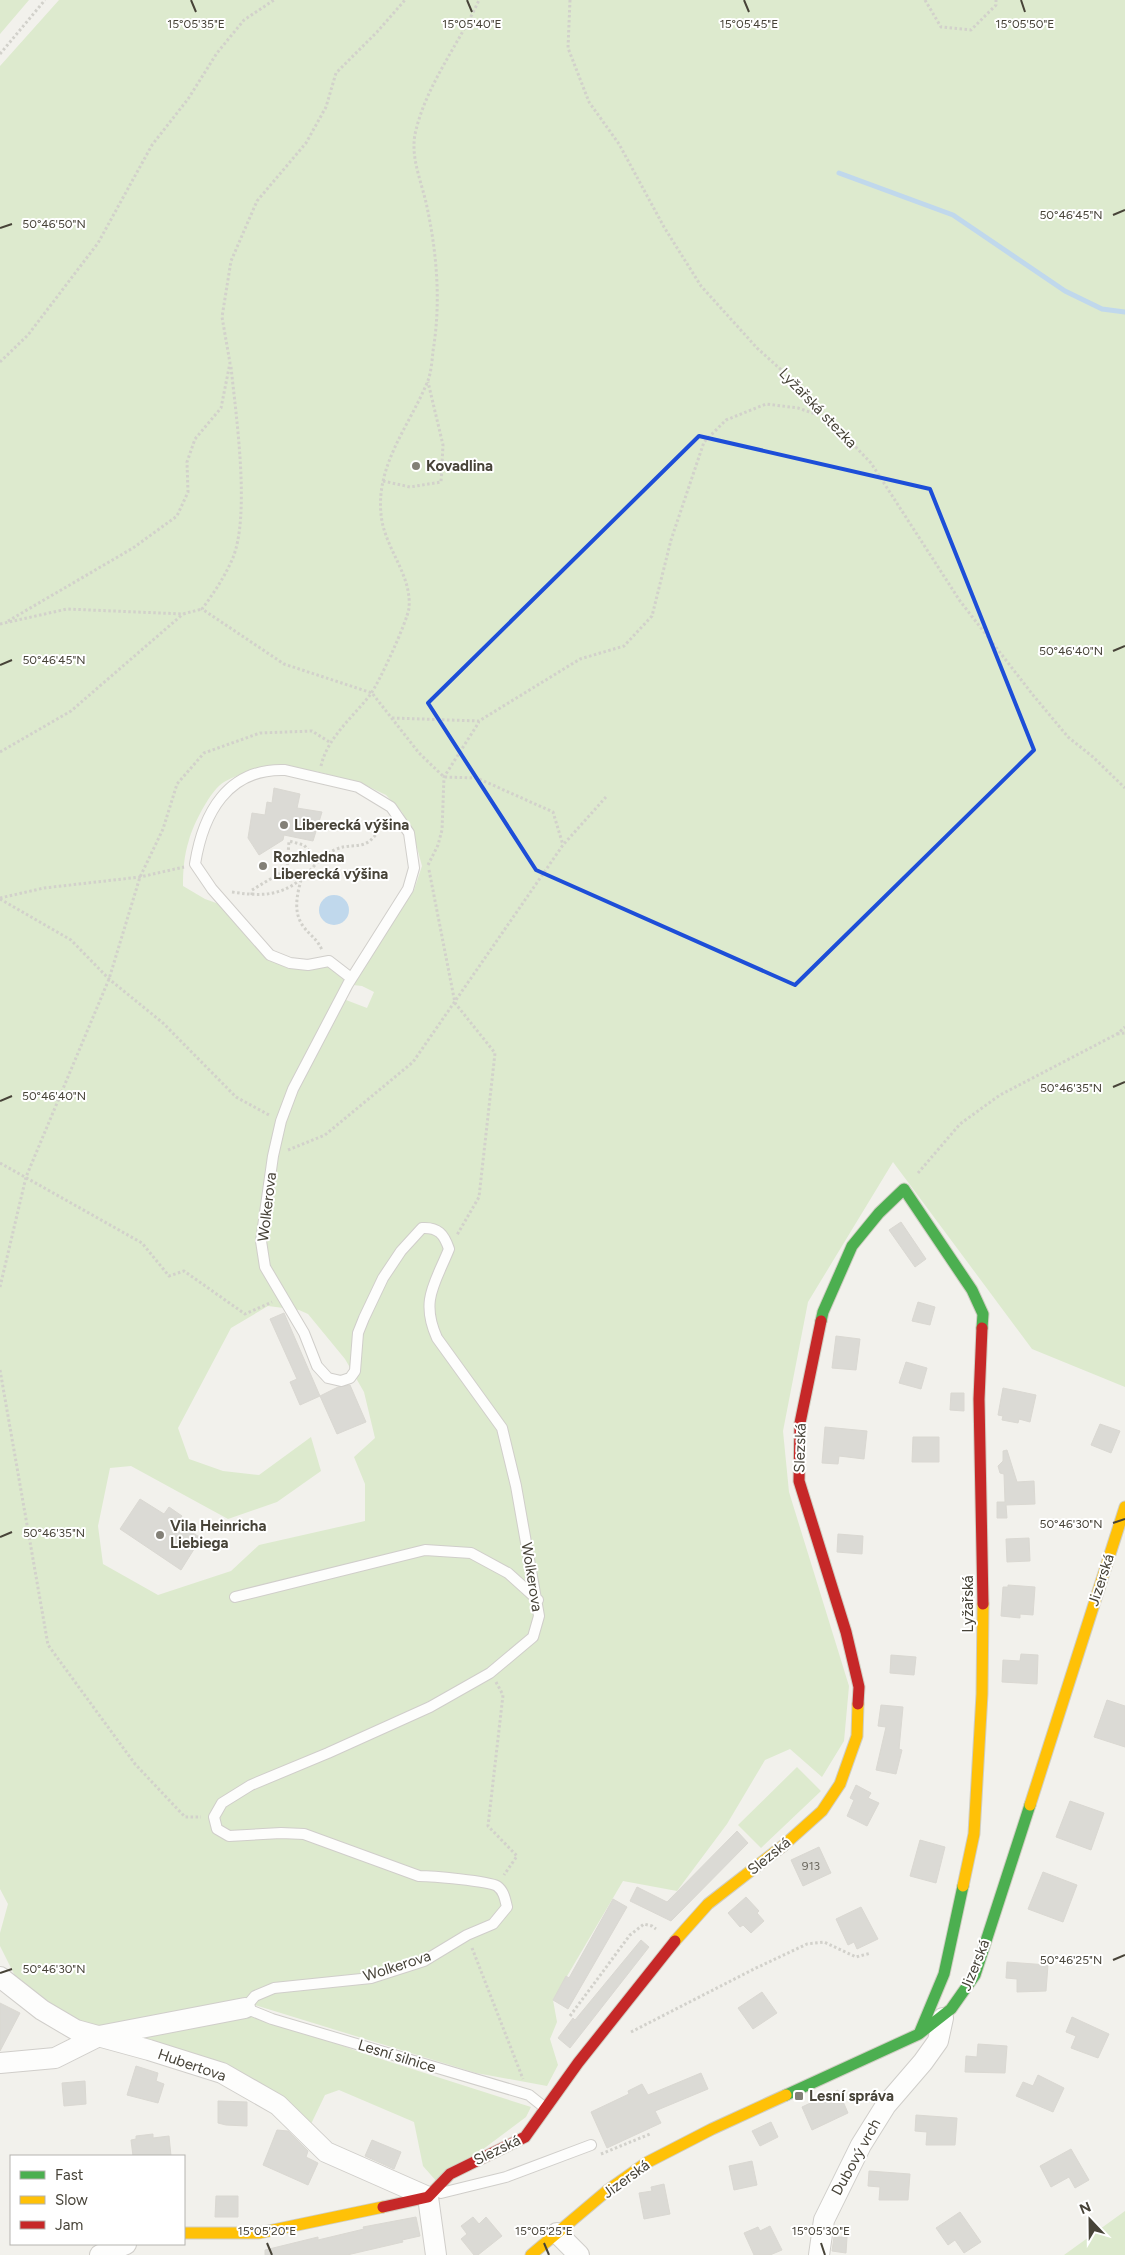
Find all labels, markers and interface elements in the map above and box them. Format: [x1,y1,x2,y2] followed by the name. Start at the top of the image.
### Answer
[167,17,225,31] text: 15°05'35"E
[442,17,502,31] text: 15°05'40"E
[720,17,778,31] text: 15°05'45"E
[996,17,1054,31] text: 15°05'50"E
[1039,208,1103,222] text: 50°46'45"N
[22,217,86,231] text: 50°46'50"N
[775,364,861,452] street label: Lyžařská stezka
[426,457,493,475] place label: Kovadlina
[410,460,422,472] marker: Kovadlina
[1039,644,1103,658] text: 50°46'40"N
[22,653,86,667] text: 50°46'45"N
[294,816,409,834] place label: Liberecká výšina
[278,819,290,831] marker: Liberecká výšina
[273,848,388,883] place label: Rozhledna Liberecká výšina
[257,860,269,872] marker: Rozhledna Liberecká výšina
[1040,1081,1102,1095] text: 50°46'35"N
[22,1089,86,1103] text: 50°46'40"N
[254,1171,280,1243] street label: Wolkerova
[790,1423,810,1473] street label: Slezská
[170,1517,266,1552] place label: Vila Heinricha Liebiega
[1039,1517,1103,1531] text: 50°46'30"N
[23,1526,85,1540] text: 50°46'35"N
[154,1529,166,1541] marker: Vila Heinricha Liebiega
[518,1541,546,1613] street label: Wolkerova
[1084,1552,1118,1608] street label: Jizerská
[959,1575,977,1633] street label: Lyžařská
[744,1833,794,1879] street label: Slezská
[802,1859,820,1873] house number: 913
[957,1937,993,1993] street label: Jizerská
[361,1947,433,1985] street label: Wolkerova
[1040,1953,1102,1967] text: 50°46'25"N
[22,1962,86,1976] text: 50°46'30"N
[356,2036,438,2076] street label: Lesní silnice
[155,2045,229,2085] street label: Hubertova
[809,2087,894,2105] place label: Lesní správa
[793,2090,805,2102] marker: Lesní správa
[828,2116,884,2198] street label: Dubový vrch
[471,2131,523,2169] street label: Slezská
[10,2155,185,2245] legend
[599,2156,653,2202] street label: Jizerská
[55,2166,84,2184] text: Fast
[55,2191,88,2209] text: Slow
[1065,2195,1115,2245] north arrow
[1077,2199,1094,2218] text: N
[55,2216,83,2234] text: Jam
[238,2224,296,2238] text: 15°05'20"E
[515,2224,573,2238] text: 15°05'25"E
[792,2224,850,2238] text: 15°05'30"E

